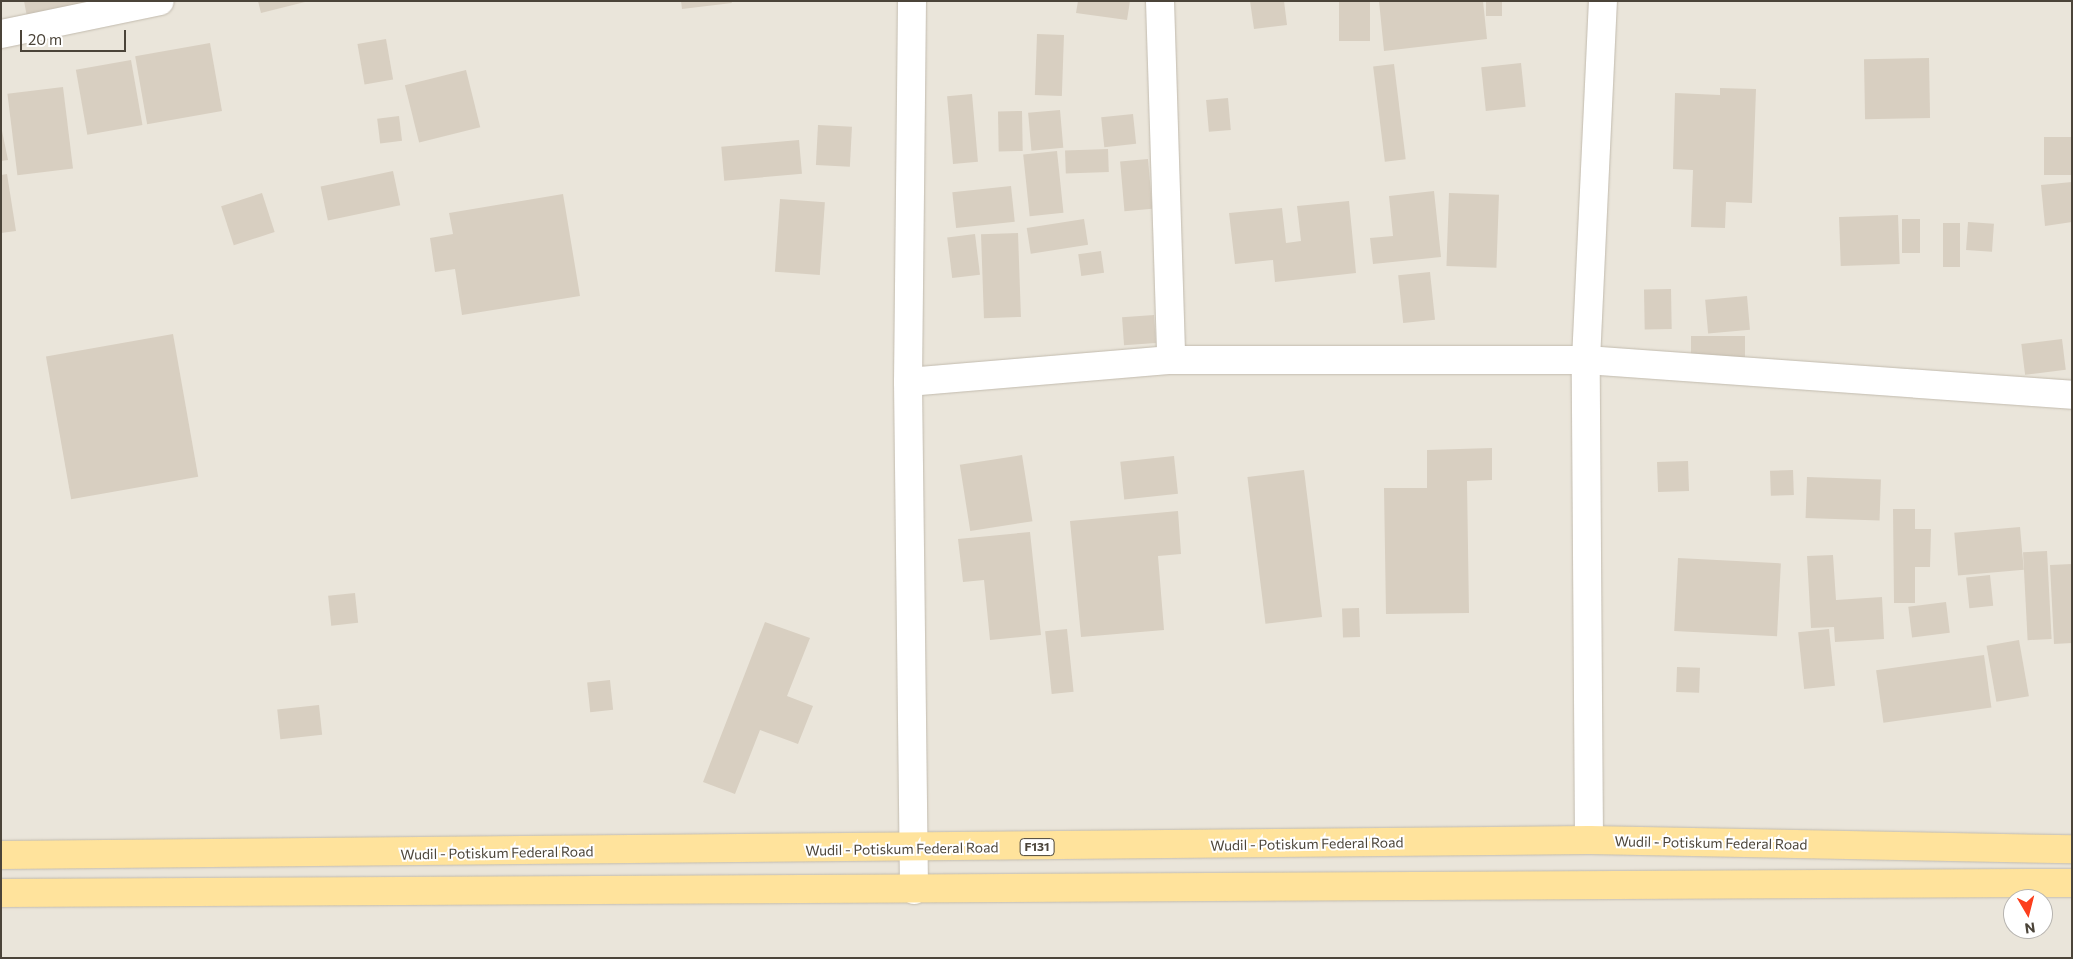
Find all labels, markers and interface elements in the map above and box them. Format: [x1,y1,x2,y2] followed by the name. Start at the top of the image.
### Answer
[22,20,129,52] scale bar
[28,30,62,48] text: 20 m
[1614,833,1808,853] street label: Wudil - Potiskum Federal Road
[1210,834,1404,854] street label: Wudil - Potiskum Federal Road
[1020,838,1054,856] road number: F131
[805,839,999,859] street label: Wudil - Potiskum Federal Road
[400,843,594,863] street label: Wudil - Potiskum Federal Road
[2003,889,2053,939] north arrow
[2024,919,2036,938] text: N

